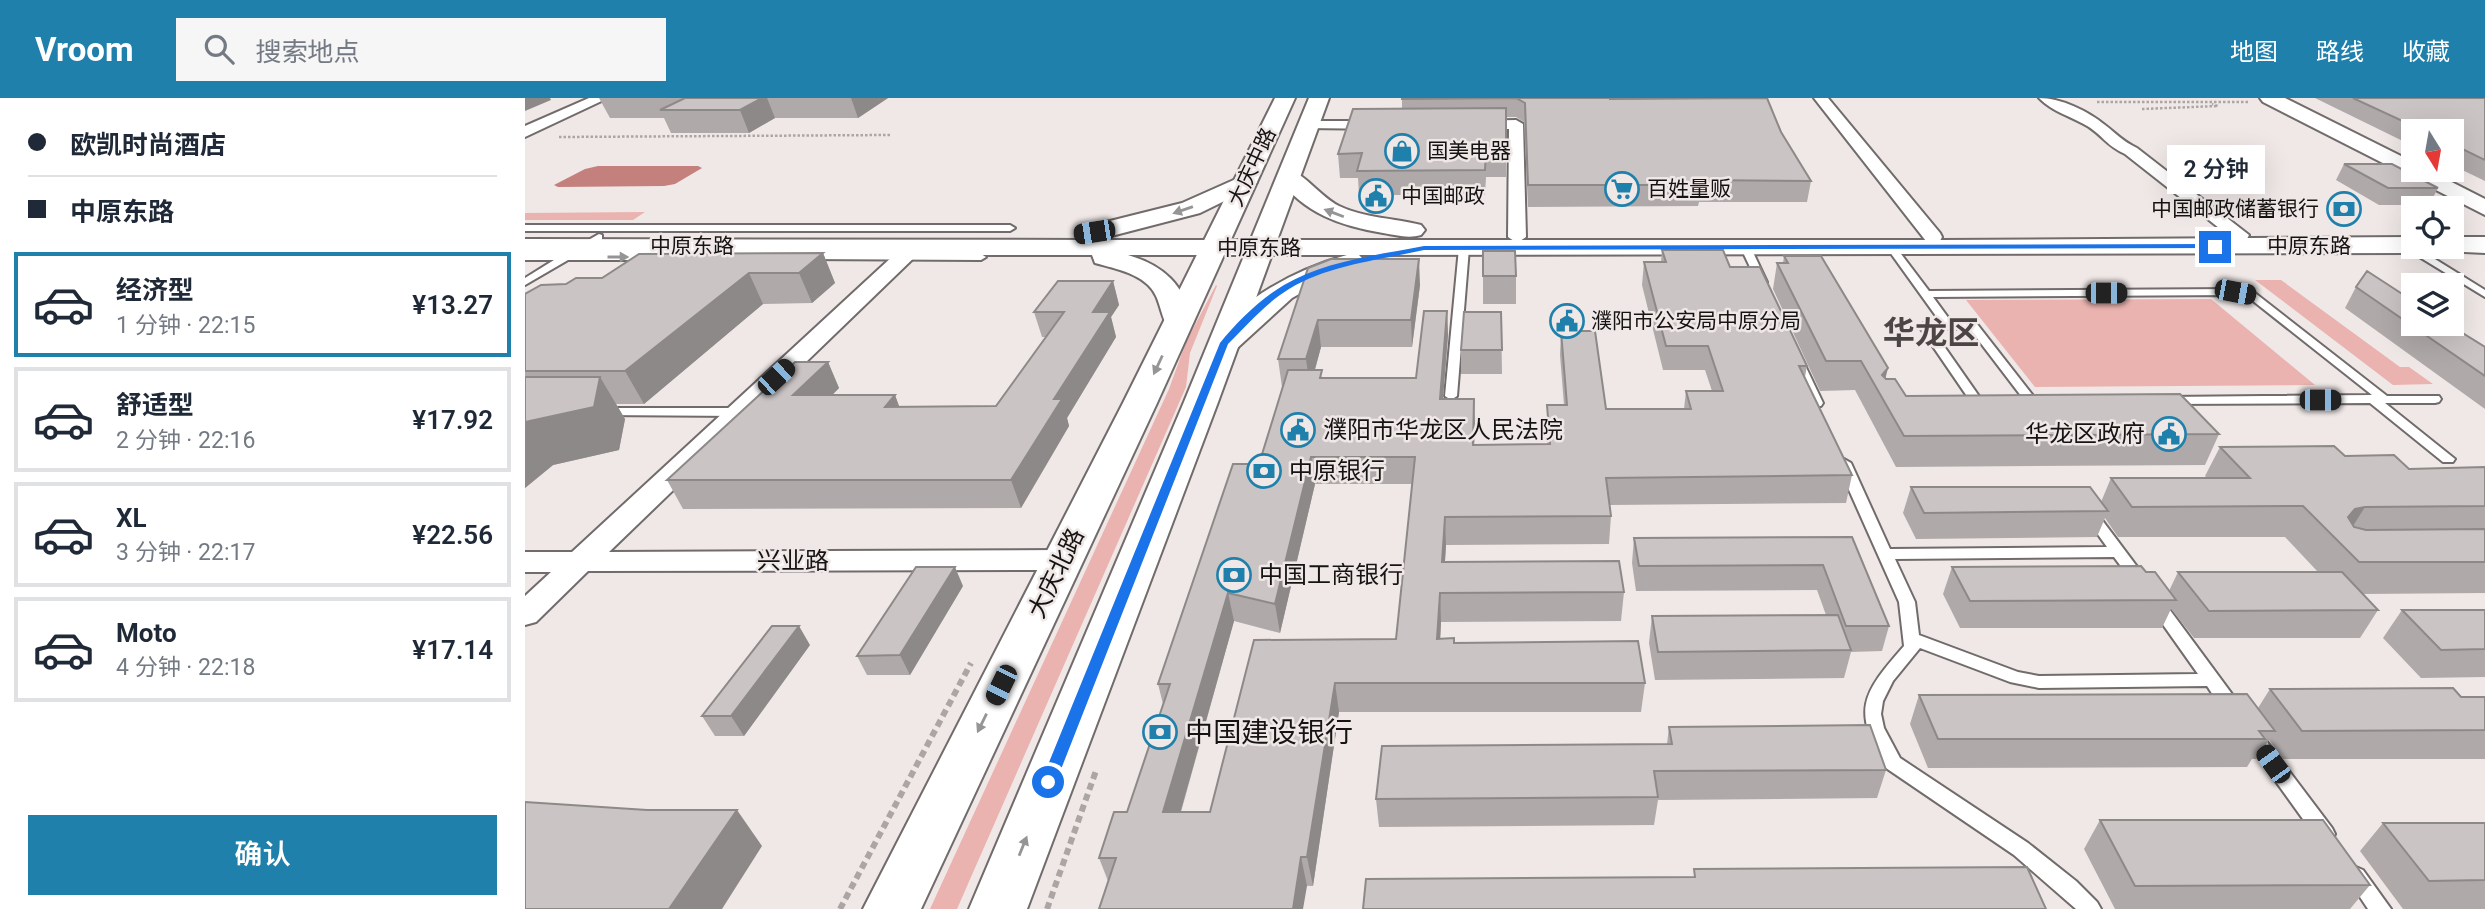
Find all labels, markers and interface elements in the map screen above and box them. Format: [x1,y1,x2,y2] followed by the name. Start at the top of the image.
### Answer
[176,18,666,81] search box
[35,30,134,69] text: Vroom
[200,30,238,68] icon: search
[256,37,360,67] text: 搜索地点
[2230,38,2278,66] text: 地图
[2316,38,2364,66] text: 路线
[2402,38,2450,66] text: 收藏
[2401,119,2464,182] north arrow
[2401,119,2464,336] map controls
[1223,124,1281,210] street label: 大庆中路
[70,130,226,160] text: 欧凯时尚酒店
[1383,132,1421,170] shop icon: 国美电器
[1427,139,1511,163] place label: 国美电器
[2166,145,2264,194] callout: 2 分钟
[2184,156,2248,183] text: 2 分钟
[1603,170,1641,208] supermarket icon: 百姓量贩
[1357,177,1395,215] public building icon: 中国邮政
[1647,177,1731,201] place label: 百姓量贩
[1401,184,1485,208] place label: 中国邮政
[2325,190,2363,228] bank icon: 中国邮政储蓄银行
[2401,196,2464,259] button: locate
[70,197,174,227] text: 中原东路
[2151,197,2319,221] place label: 中国邮政储蓄银行
[1173,205,1194,216] one-way arrow
[1323,208,1344,219] one-way arrow
[1072,218,1117,246] car
[2199,231,2231,263] route end
[650,234,734,258] street label: 中原东路
[2267,234,2351,258] street label: 中原东路
[1217,236,1301,260] street label: 中原东路
[607,251,629,263] one-way arrow
[32,273,95,336] icon: car
[2401,273,2464,336] button: layers
[116,275,194,305] text: 经济型
[2213,278,2258,306] car
[2086,283,2128,304] car
[412,290,493,320] text: ¥13.27
[1548,302,1586,340] public building icon: 濮阳市公安局中原分局
[1591,309,1801,333] place label: 濮阳市公安局中原分局
[116,312,255,339] text: 1 分钟 · 22:15
[1883,314,1979,352] district label: 华龙区
[754,355,799,399] car
[1153,355,1164,375] one-way arrow
[32,388,95,451] icon: car
[116,390,194,420] text: 舒适型
[2300,390,2342,411] car
[412,405,493,435] text: ¥17.92
[1279,411,1317,449] public building icon: 濮阳市华龙区人民法院
[2150,415,2188,453] public building icon: 华龙区政府
[1323,416,1563,444] place label: 濮阳市华龙区人民法院
[2025,420,2145,448] place label: 华龙区政府
[116,427,255,454] text: 2 分钟 · 22:16
[1245,452,1283,490] bank icon: 中原银行
[1289,457,1385,485] place label: 中原银行
[32,503,95,566] icon: car
[116,503,147,533] text: XL
[412,520,493,550] text: ¥22.56
[1022,524,1090,622] street label: 大庆北路
[116,539,255,566] text: 3 分钟 · 22:17
[757,547,829,575] street label: 兴业路
[1215,556,1253,594] bank icon: 中国工商银行
[1259,561,1403,589] place label: 中国工商银行
[32,618,95,681] icon: car
[116,618,177,648] text: Moto
[412,635,493,665] text: ¥17.14
[116,654,255,681] text: 4 分钟 · 22:18
[983,662,1020,708] car
[977,713,988,733] one-way arrow
[1141,713,1179,751] bank icon: 中国建设银行
[1185,716,1353,749] place label: 中国建设银行
[2253,741,2294,787] car
[1032,766,1064,798] route start
[28,815,497,895] button: 确认
[1018,835,1029,856] one-way arrow

